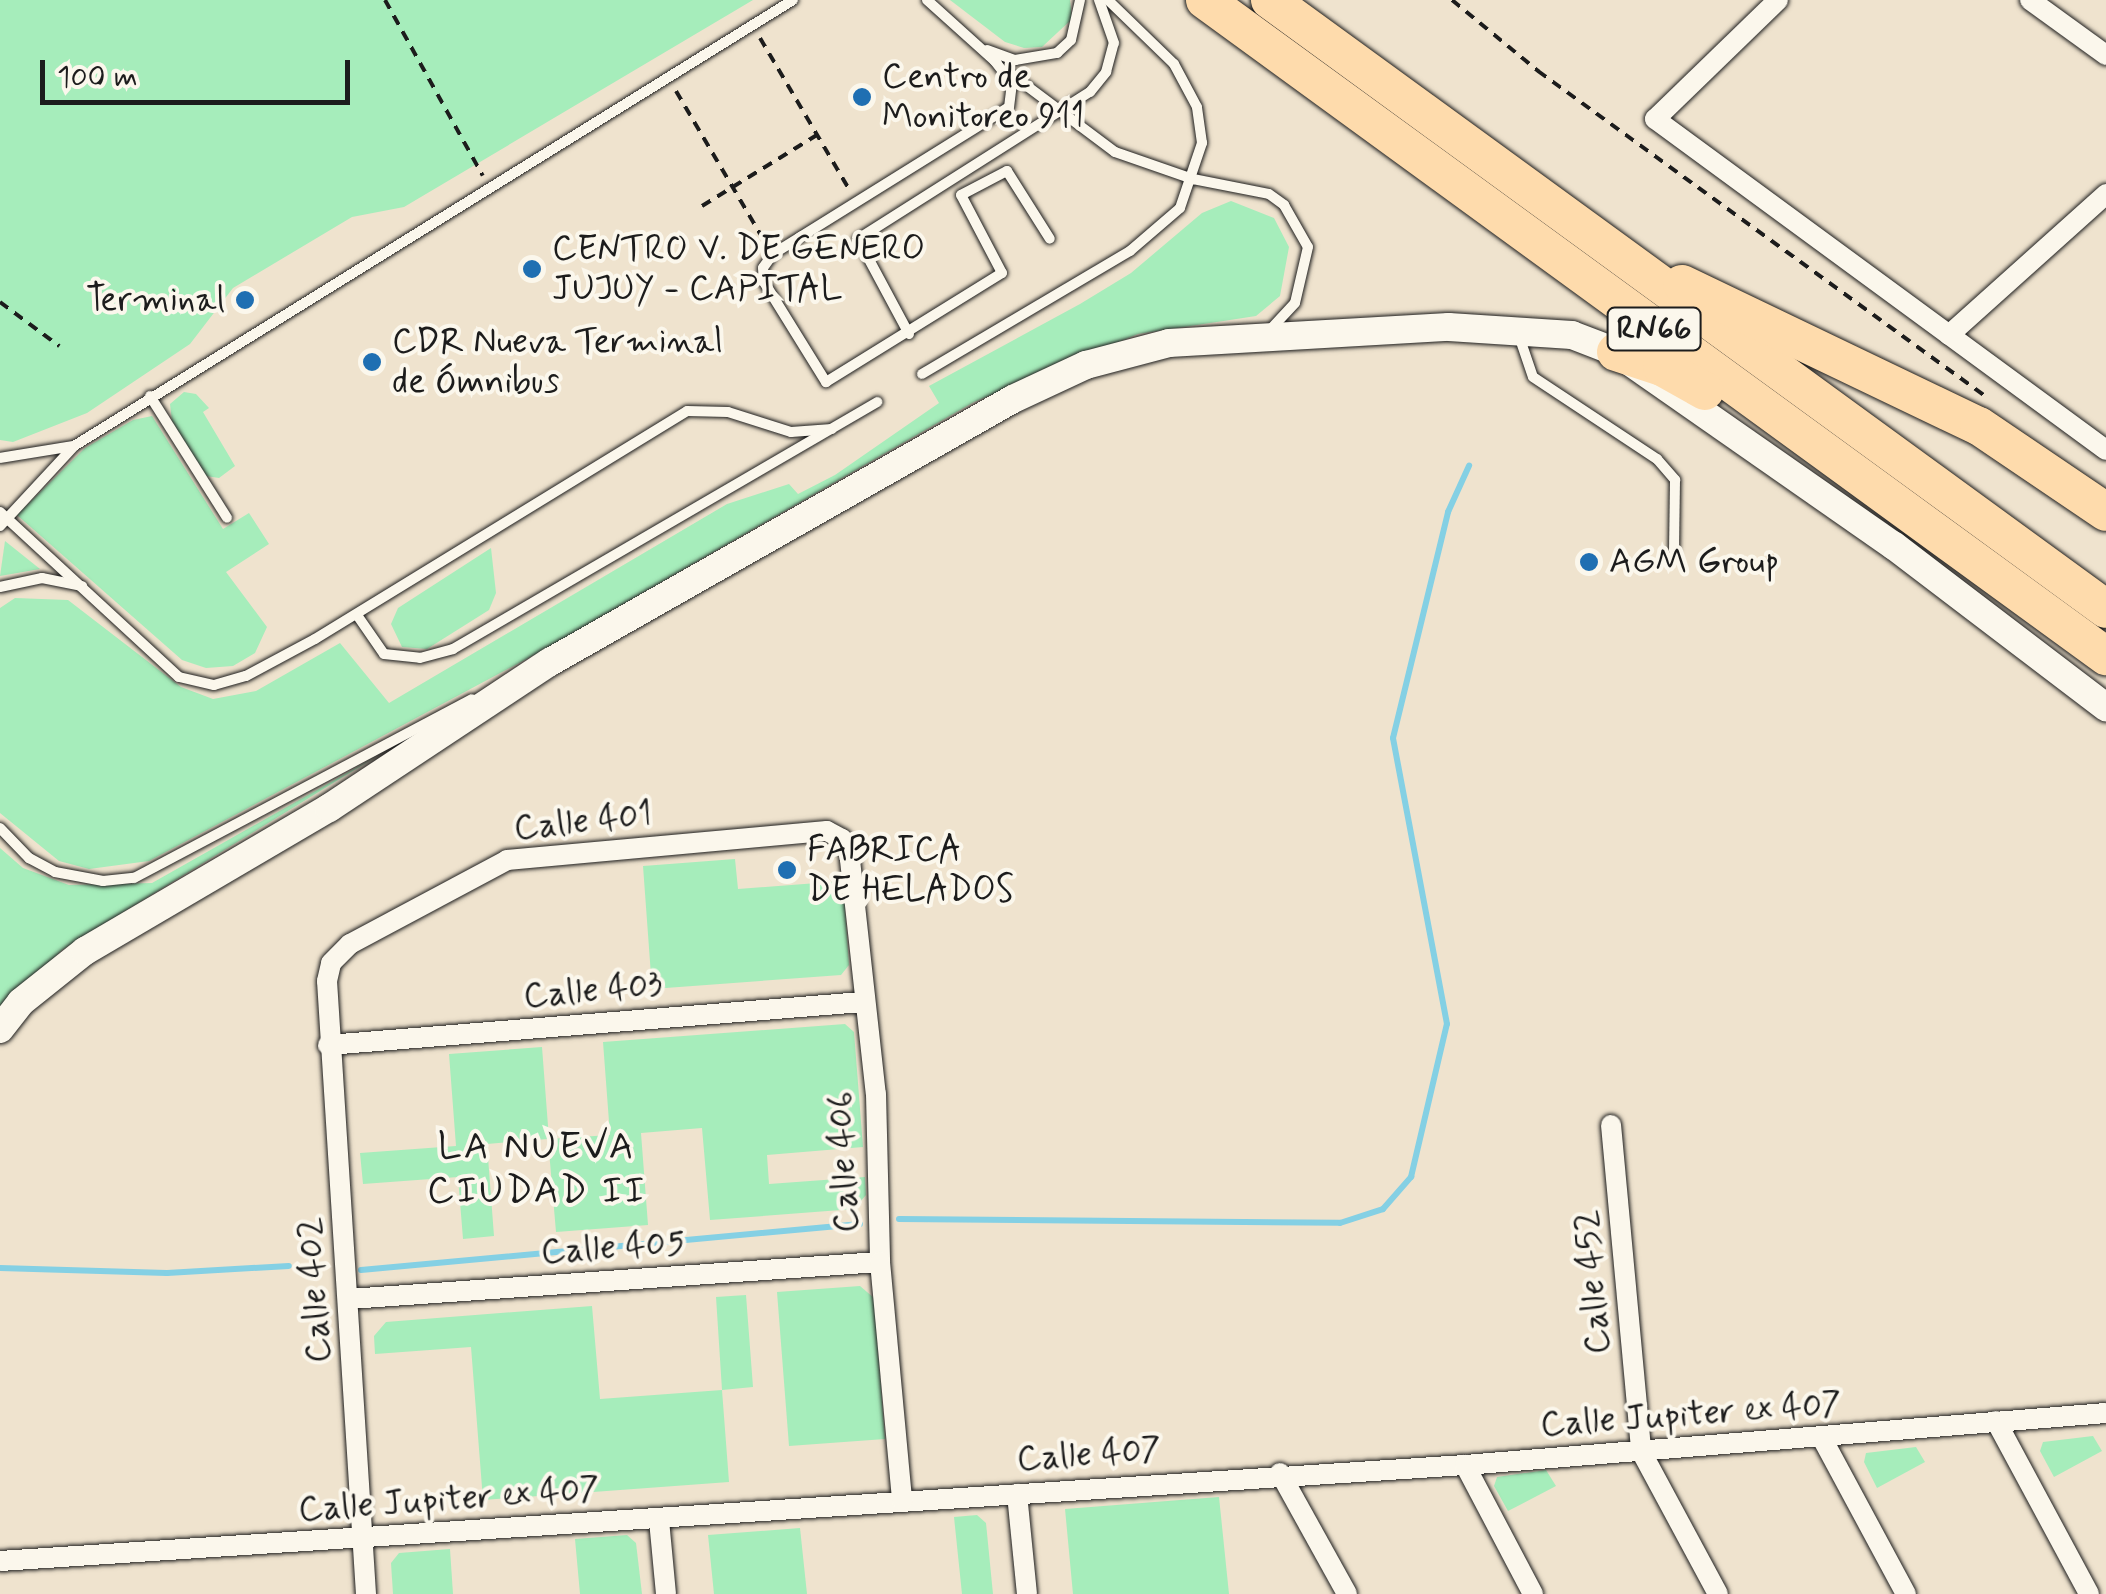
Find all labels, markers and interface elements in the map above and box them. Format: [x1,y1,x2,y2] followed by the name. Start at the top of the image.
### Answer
[45,40,355,102] scale bar
[882,56,1084,138] place label: Centro de Monitoreo 911
[57,58,138,97] text: 100 m
[851,86,873,108] marker: Centro de Monitoreo 911
[552,228,927,310] place label: CENTRO V. DE GENERO JUJUY - CAPITAL
[521,258,543,280] marker: CENTRO V. DE GENERO JUJUY - CAPITAL
[86,279,225,321] place label: Terminal
[234,289,256,311] marker: Terminal
[1606,302,1702,356] road number: RN66
[392,321,714,403] place label: CDR Nueva Terminal de Ómnibus
[361,351,383,373] marker: CDR Nueva Terminal de Ómnibus
[1609,541,1778,583] place label: AGM Group
[1578,551,1600,573] marker: AGM Group
[512,794,654,850] street label: Calle 401
[807,829,1011,911] place label: FABRICA DE HELADOS
[776,859,798,881] marker: FABRICA DE HELADOS
[522,964,664,1018] street label: Calle 403
[819,1090,869,1234] street label: Calle 406
[426,1125,648,1214] district label: LA NUEVA CIUDAD II
[1566,1208,1620,1356] street label: Calle 452
[289,1216,341,1364] street label: Calle 402
[539,1222,687,1274] street label: Calle 405
[1541,1384,1841,1446] street label: Calle Jupiter ex 407
[1015,1429,1163,1481] street label: Calle 407
[299,1469,599,1531] street label: Calle Jupiter ex 407

